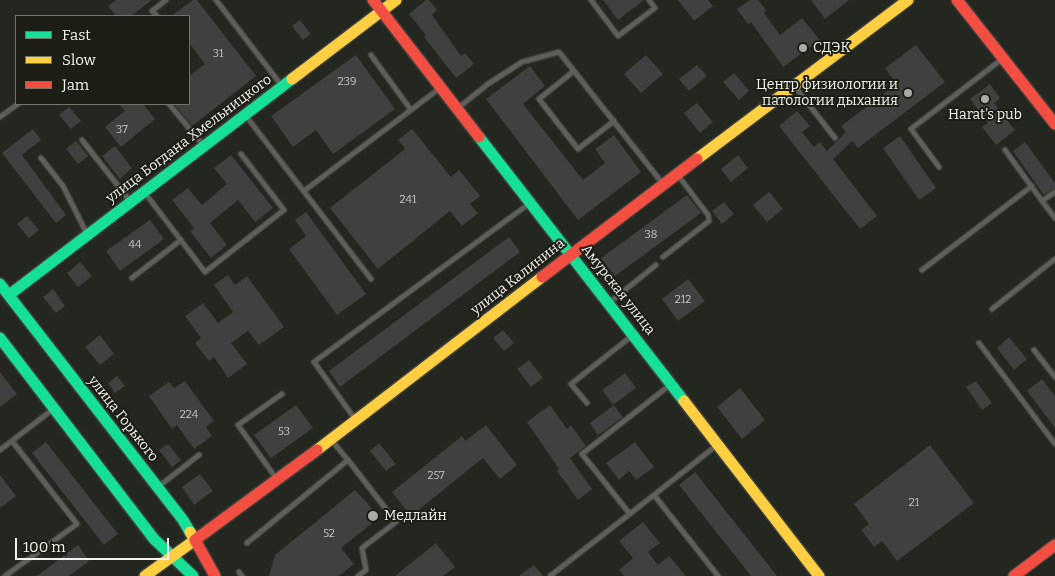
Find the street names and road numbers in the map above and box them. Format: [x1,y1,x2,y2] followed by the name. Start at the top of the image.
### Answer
[103,71,275,207] street label: улица Богдана Хмельницкого
[468,235,568,319] street label: улица Калинина
[578,241,658,339] street label: Амурская улица
[84,373,162,465] street label: улица Горького

